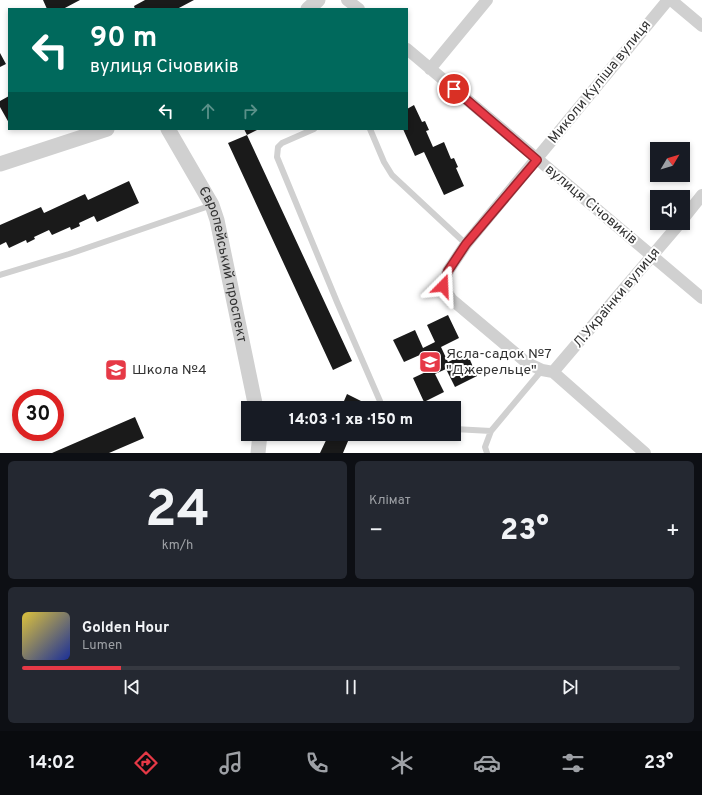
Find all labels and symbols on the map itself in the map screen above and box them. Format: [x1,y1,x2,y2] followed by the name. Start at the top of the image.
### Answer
[545,17,655,147] street label: Миколи Куліша вулиця
[437,72,471,106] pin
[650,142,690,182] north arrow
[541,161,641,249] street label: вулиця Січовиків
[195,183,251,344] street label: Європейський проспект
[570,244,664,352] street label: Л.Українки вулиця
[422,265,464,307] position arrow
[446,346,552,379] place label: Ясла-садок №7 "Джерельце"
[417,349,443,375] school or university icon: Ясла-садок №7 "Джерельце"
[103,357,129,383] school or university icon: Школа №4
[132,362,207,379] place label: Школа №4
[12,389,64,441] speed limit sign: 30

